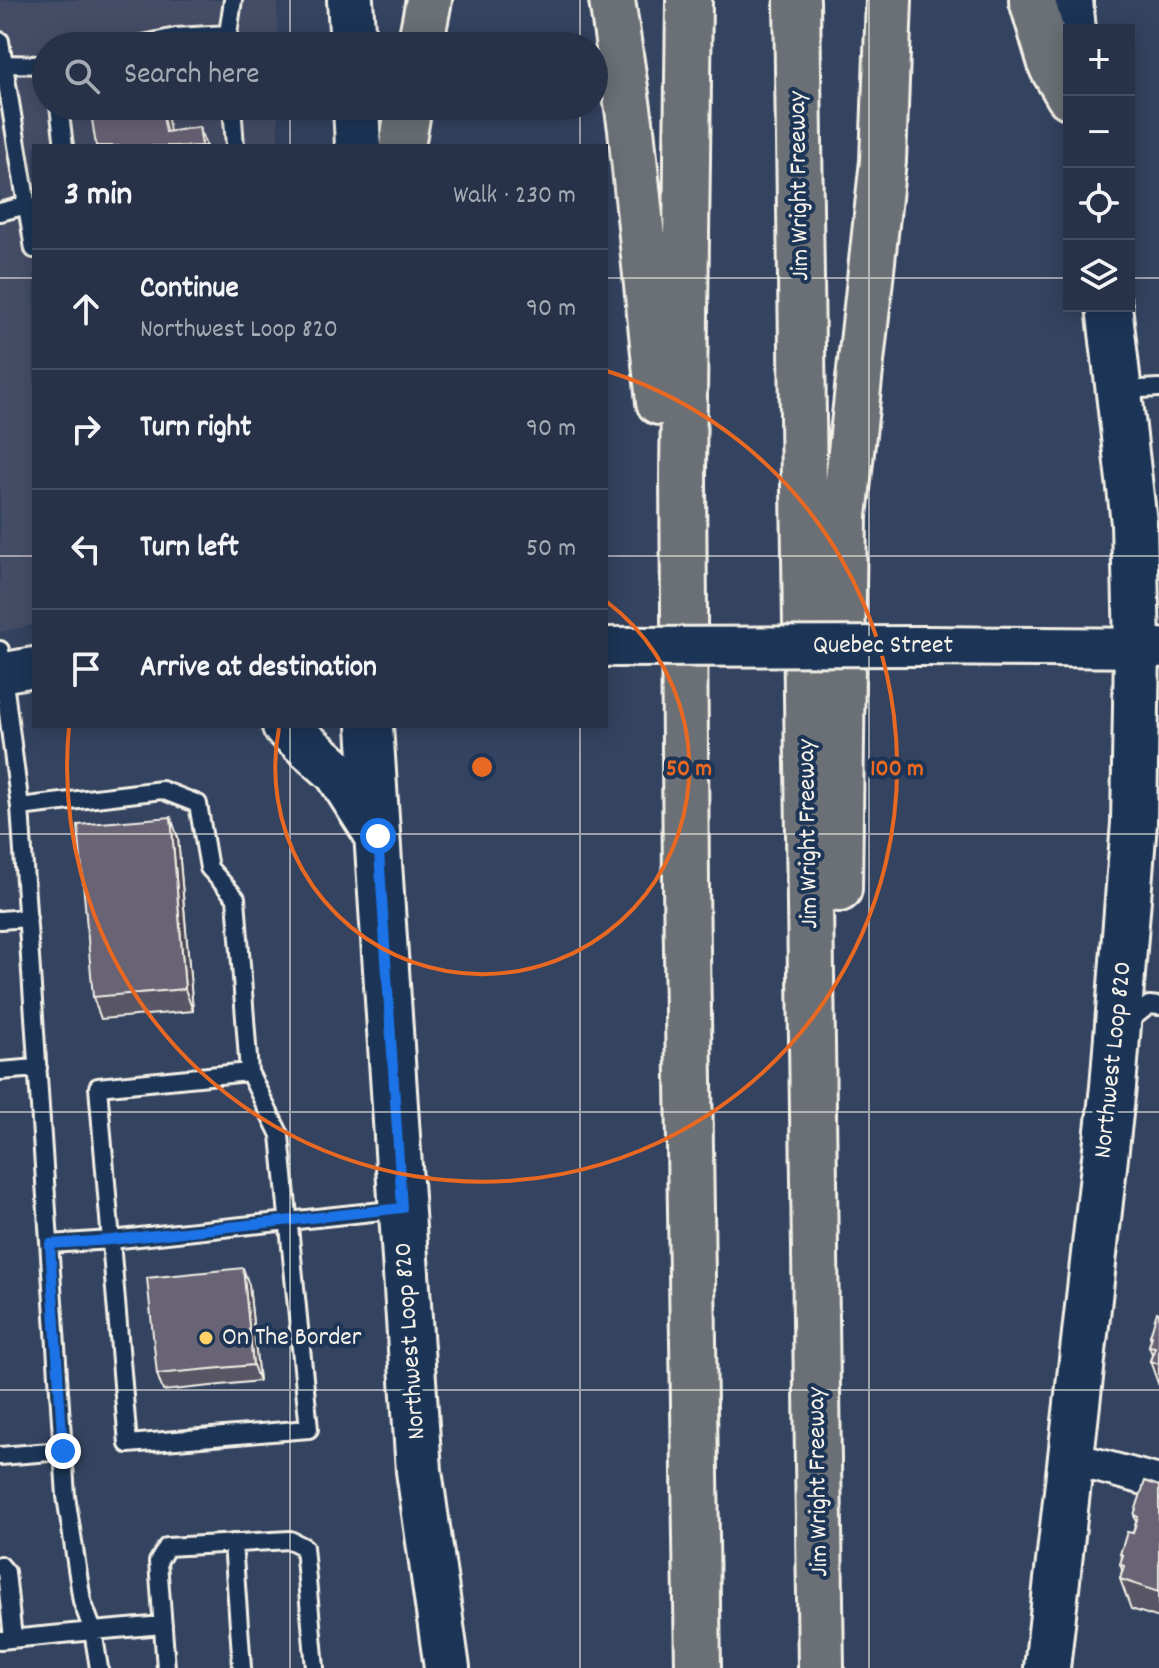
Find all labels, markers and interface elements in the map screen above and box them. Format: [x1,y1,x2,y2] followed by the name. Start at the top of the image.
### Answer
[1063,24,1135,312] map controls
[1063,24,1135,96] button: +
[32,32,608,120] search box
[60,54,104,98] icon: search
[124,55,260,98] text: Search here
[780,90,820,281] street label: Jim Wright Freeway
[1063,96,1135,168] button: −
[1063,168,1135,240] button: locate
[64,172,132,221] text: 3 min
[453,178,576,215] text: Walk · 230 m
[1063,240,1135,312] button: layers
[140,269,239,312] text: Continue
[64,287,108,331] icon: ahead
[526,291,576,328] text: 90 m
[140,312,338,349] text: Northwest Loop 820
[64,407,108,451] icon: right
[140,408,251,451] text: Turn right
[526,411,576,448] text: 90 m
[64,527,108,571] icon: left
[140,528,239,571] text: Turn left
[526,531,576,568] text: 50 m
[813,628,953,665] street label: Quebec Street
[64,647,108,691] icon: arrive
[140,648,377,691] text: Arrive at destination
[789,738,829,929] street label: Jim Wright Freeway
[468,753,496,781] centre of rings
[666,753,712,787] text: 50 m
[870,753,924,787] text: 100 m
[360,818,396,854] route start
[1085,960,1143,1160] street label: Northwest Loop 820
[386,1241,436,1441] street label: Northwest Loop 820
[222,1320,362,1357] place label: On The Border
[197,1329,215,1347] marker: On The Border
[799,1386,839,1577] street label: Jim Wright Freeway
[45,1433,81,1469] route end

